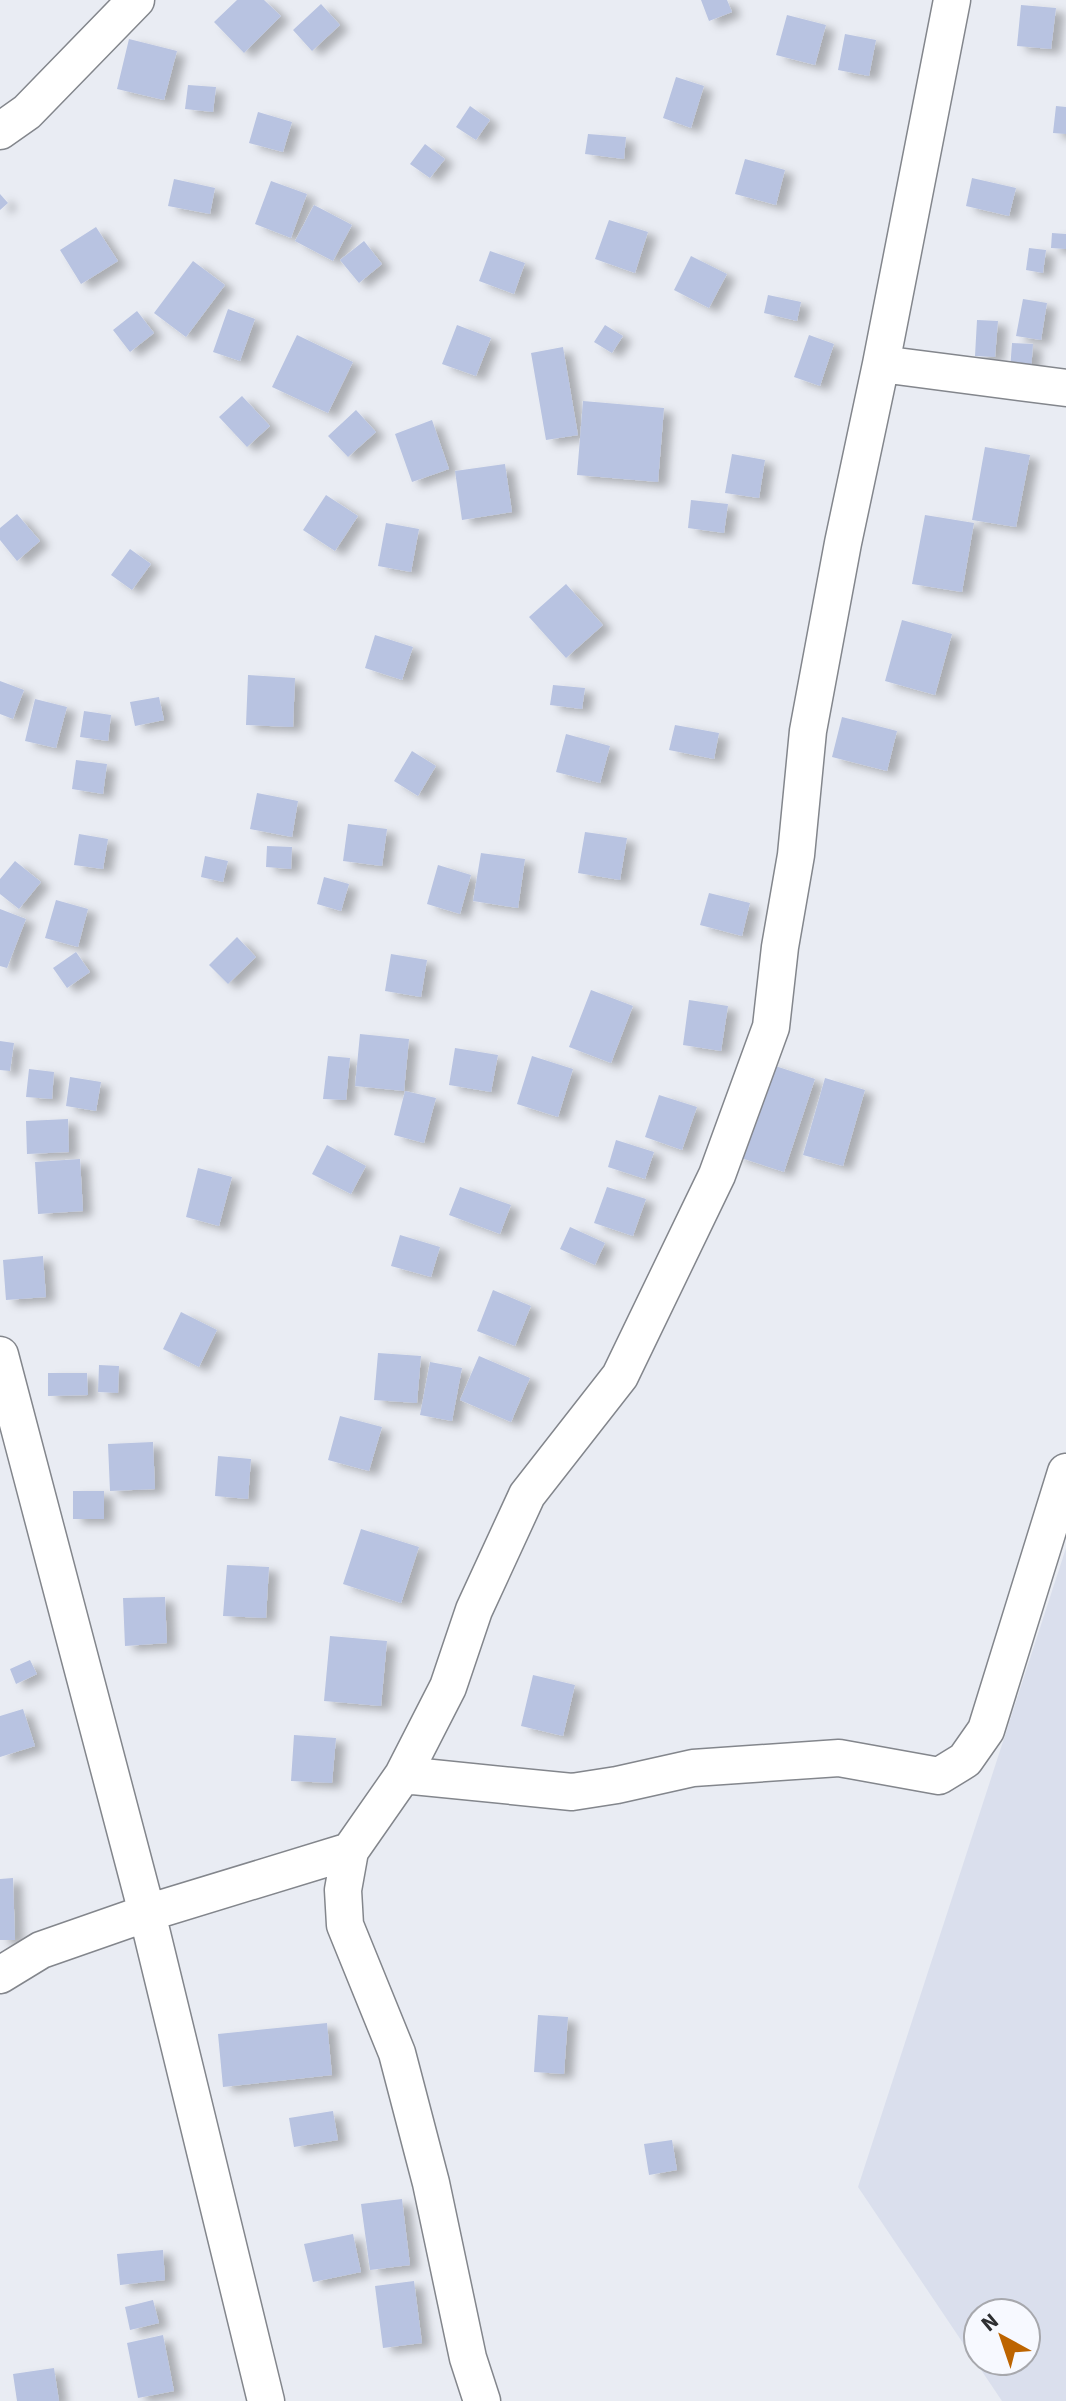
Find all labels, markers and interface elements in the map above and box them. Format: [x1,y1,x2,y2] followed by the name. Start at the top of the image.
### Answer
[962,2297,1042,2377] north arrow
[974,2305,1006,2339] text: N

